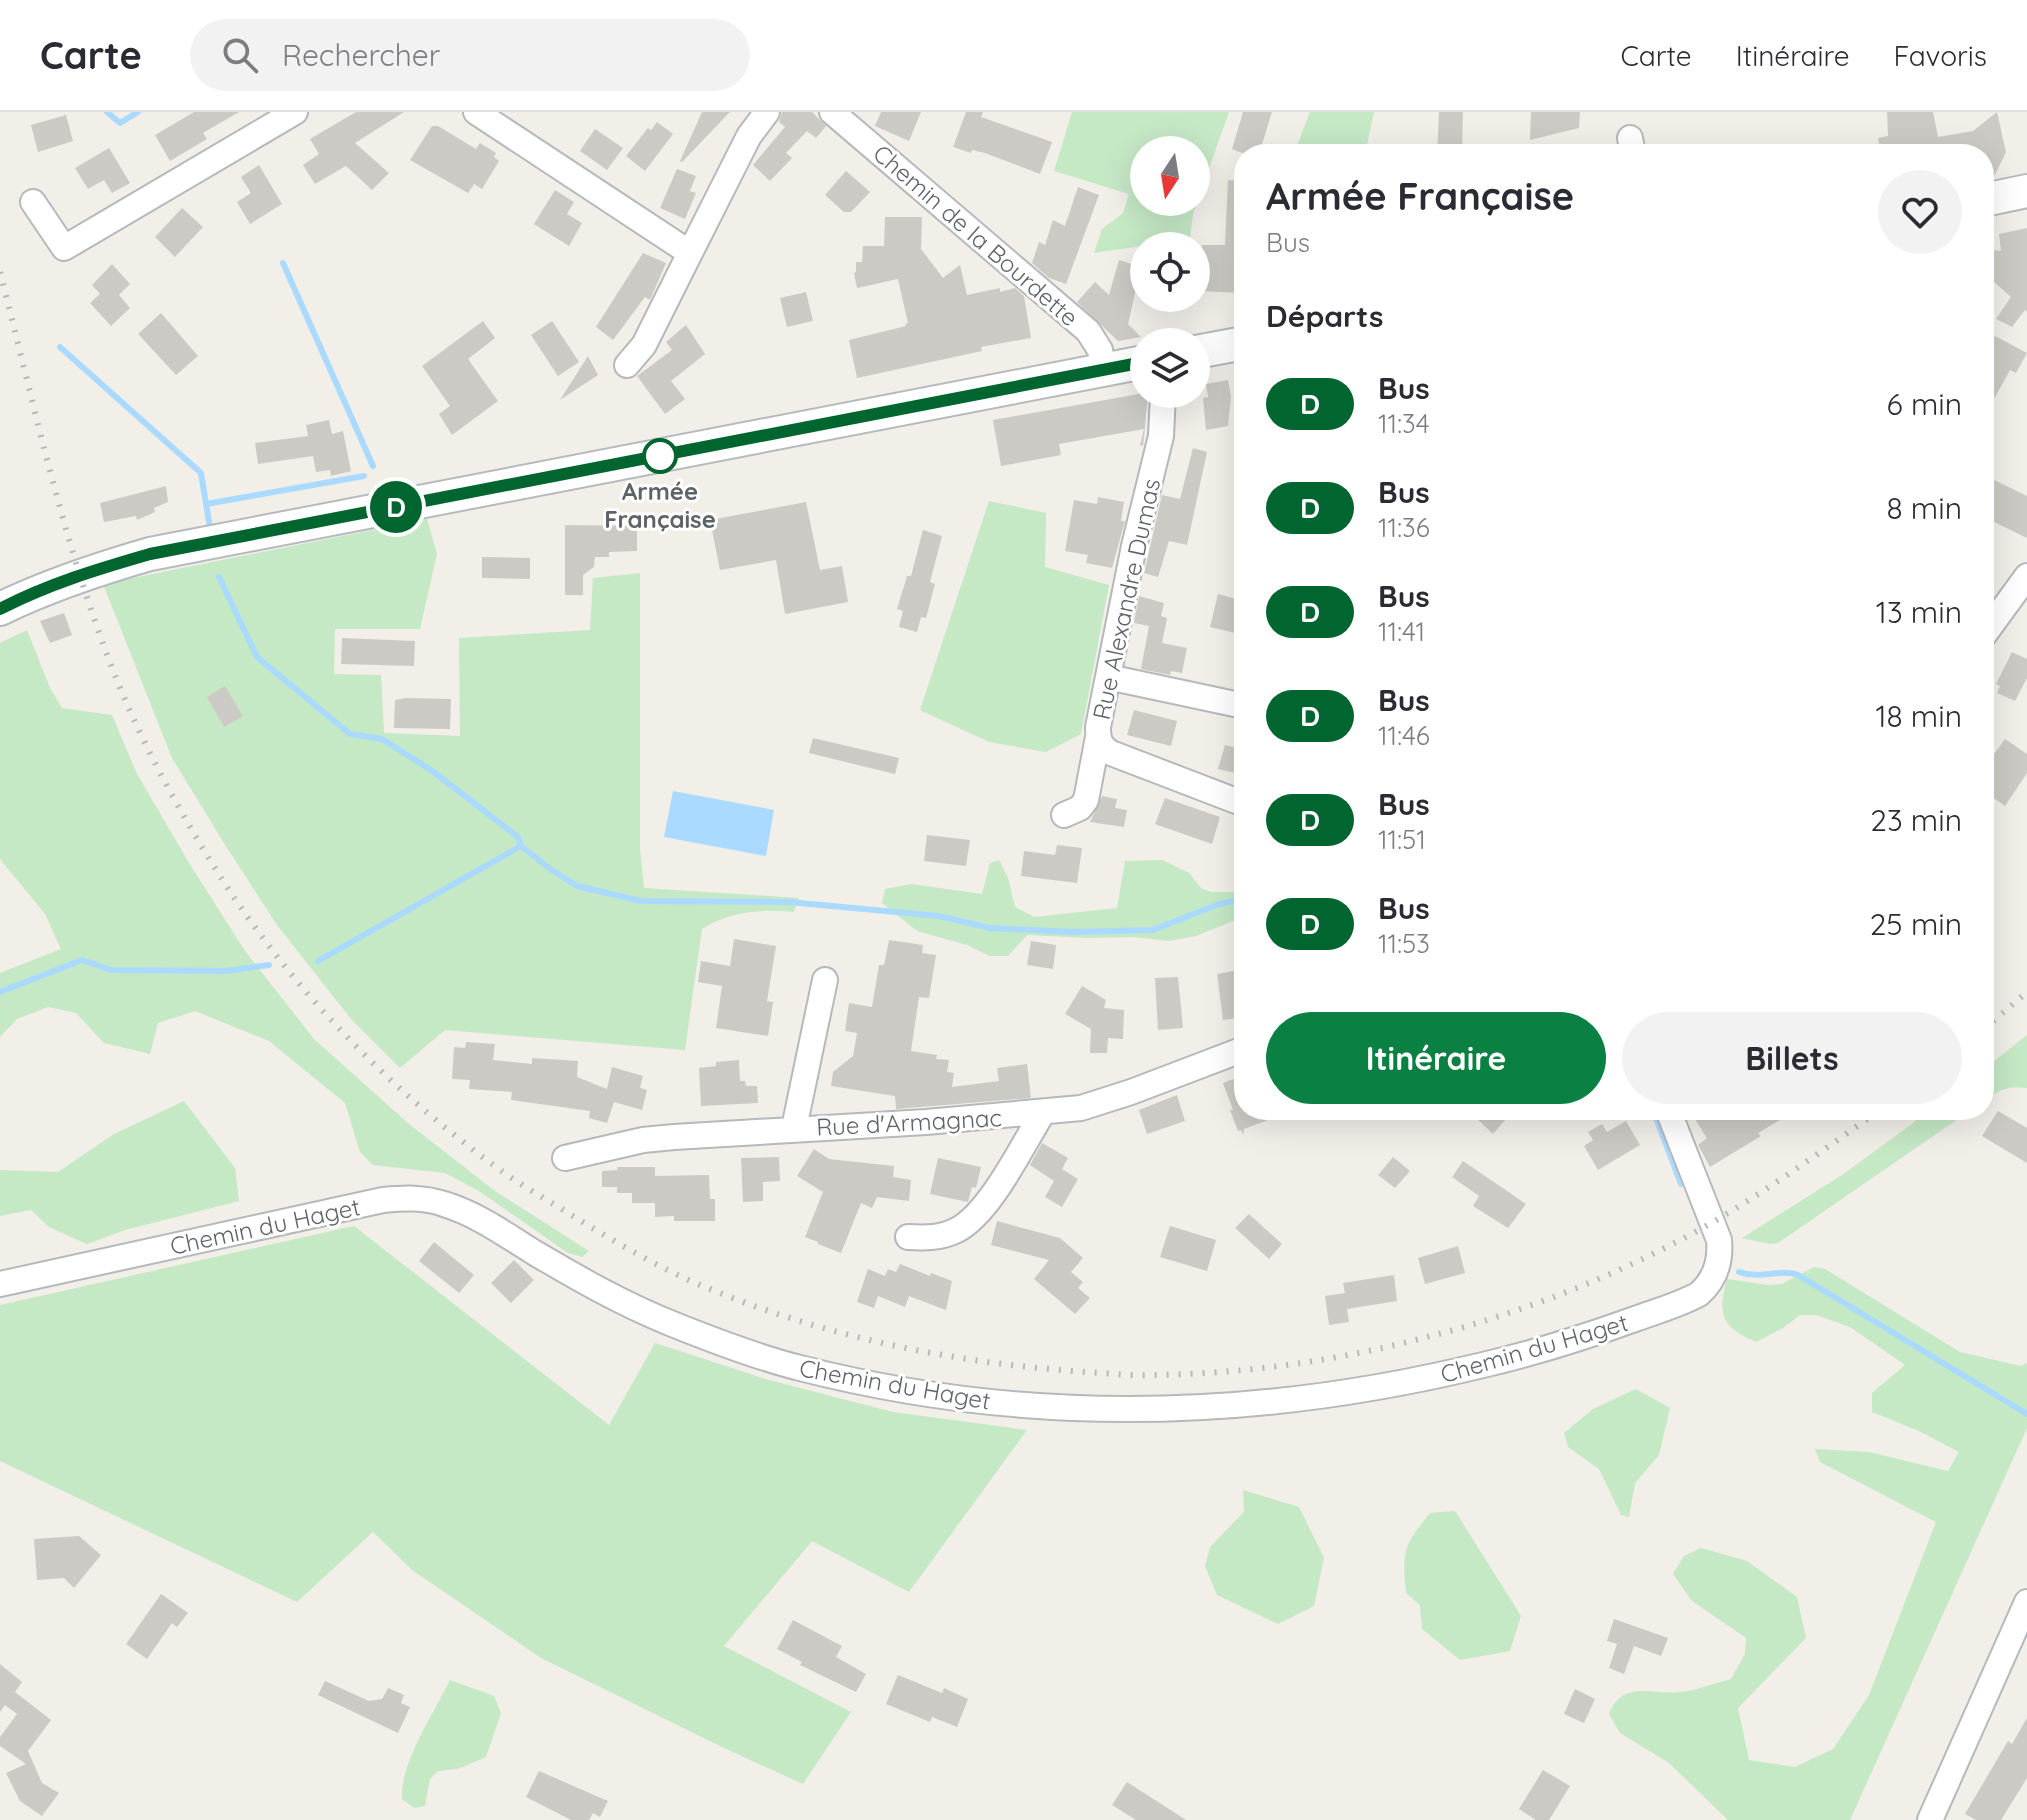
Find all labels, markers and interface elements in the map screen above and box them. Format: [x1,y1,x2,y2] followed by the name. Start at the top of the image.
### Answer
[190,19,750,91] search box
[40,31,142,79] text: Carte
[218,33,262,77] icon: search
[282,36,440,74] text: Rechercher
[1620,38,1692,73] text: Carte
[1736,38,1850,73] text: Itinéraire
[1894,38,1987,73] text: Favoris
[1130,136,1210,216] north arrow
[1130,136,1210,408] map controls
[867,138,1085,332] street label: Chemin de la Bourdette
[1878,170,1962,254] button: heart
[1266,172,1574,220] text: Armée Française
[1266,226,1310,259] text: Bus
[1130,232,1210,312] button: locate
[1266,297,1383,335] text: Départs
[1130,328,1210,408] button: layers
[1378,369,1430,407] text: Bus
[1887,385,1962,423] text: 6 min
[1300,386,1320,421] text: D
[1378,407,1429,440] text: 11:34
[643,439,677,473] marker: Armée Française
[1378,473,1430,511] text: Bus
[604,476,716,534] place label: Armée Française
[1086,476,1166,722] street label: Rue Alexandre Dumas
[370,481,422,533] line badge: D
[386,489,406,524] text: D
[1886,489,1962,527] text: 8 min
[1300,490,1320,525] text: D
[1378,511,1430,544] text: 11:36
[1378,577,1430,615] text: Bus
[1876,593,1962,631] text: 13 min
[1300,594,1320,629] text: D
[1378,615,1425,648] text: 11:41
[1378,681,1430,719] text: Bus
[1875,697,1962,735] text: 18 min
[1300,698,1320,733] text: D
[1378,719,1430,752] text: 11:46
[1378,785,1430,823] text: Bus
[1870,801,1962,839] text: 23 min
[1300,802,1320,837] text: D
[1378,823,1426,856] text: 11:51
[1378,889,1430,927] text: Bus
[1870,905,1962,943] text: 25 min
[1300,906,1320,941] text: D
[1378,927,1430,960] text: 11:53
[1266,1012,1606,1104] button: Itinéraire
[1622,1012,1962,1104] button: Billets
[815,1102,1003,1142] street label: Rue d'Armagnac
[167,1191,363,1261] street label: Chemin du Haget
[1437,1307,1631,1389] street label: Chemin du Haget
[797,1352,993,1416] street label: Chemin du Haget

